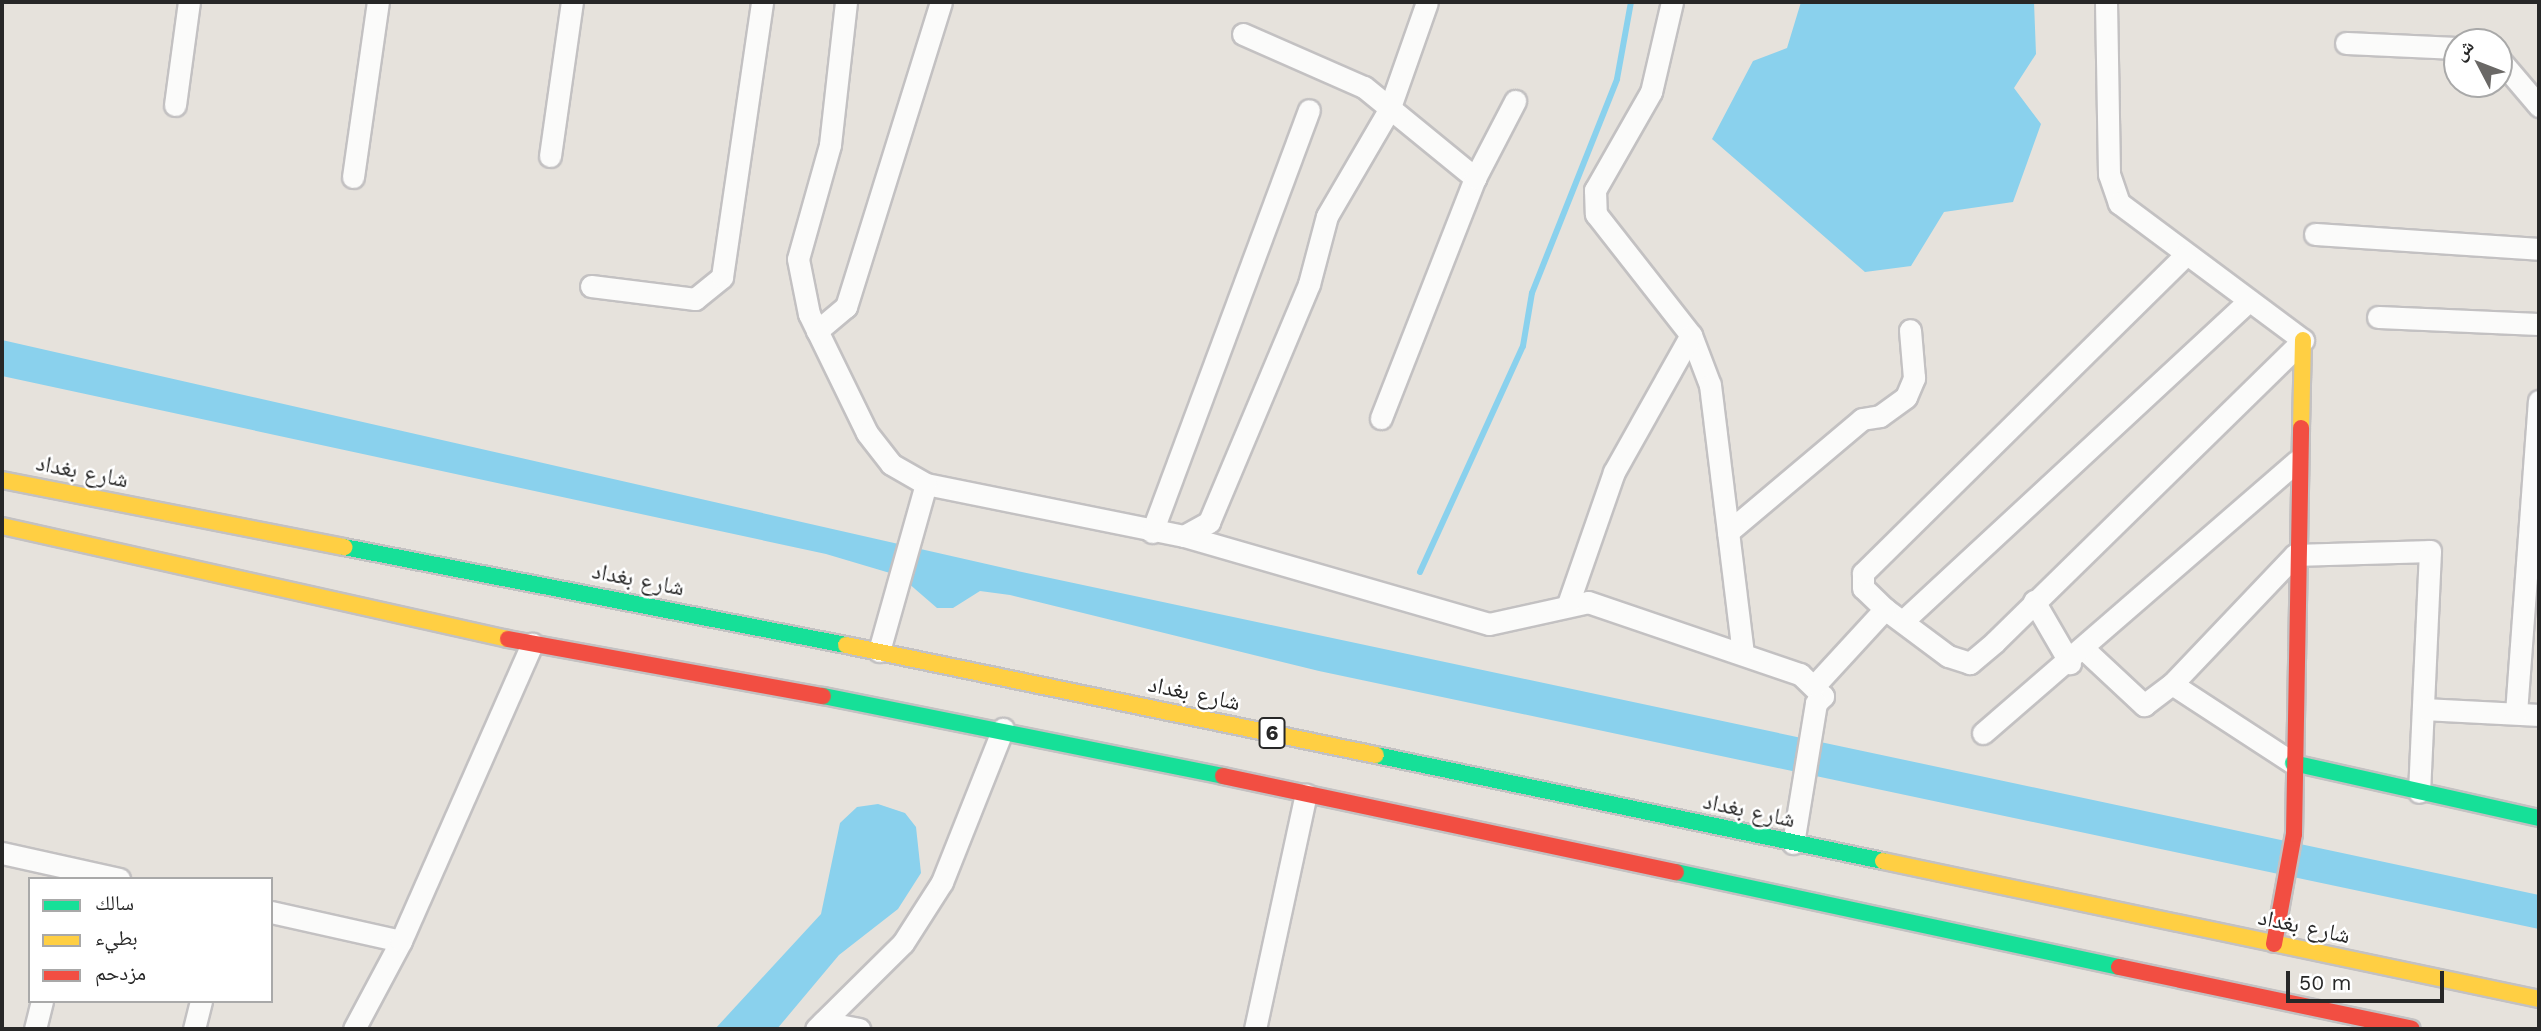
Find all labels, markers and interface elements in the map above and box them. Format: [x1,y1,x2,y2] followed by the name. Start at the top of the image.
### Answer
[2443,28,2513,98] north arrow
[2448,35,2479,65] text: ش
[34,450,130,494] street label: شارع بغداد
[590,558,686,602] street label: شارع بغداد
[1145,671,1243,717] street label: شارع بغداد
[1258,716,1286,750] road number: 6
[1700,788,1798,834] street label: شارع بغداد
[28,877,273,1003] legend
[95,890,134,915] text: سالك
[2255,904,2353,950] street label: شارع بغداد
[95,925,138,950] text: بطيء
[2289,958,2446,1002] scale bar
[95,960,146,985] text: مزدحم
[2299,970,2351,995] text: 50 m

